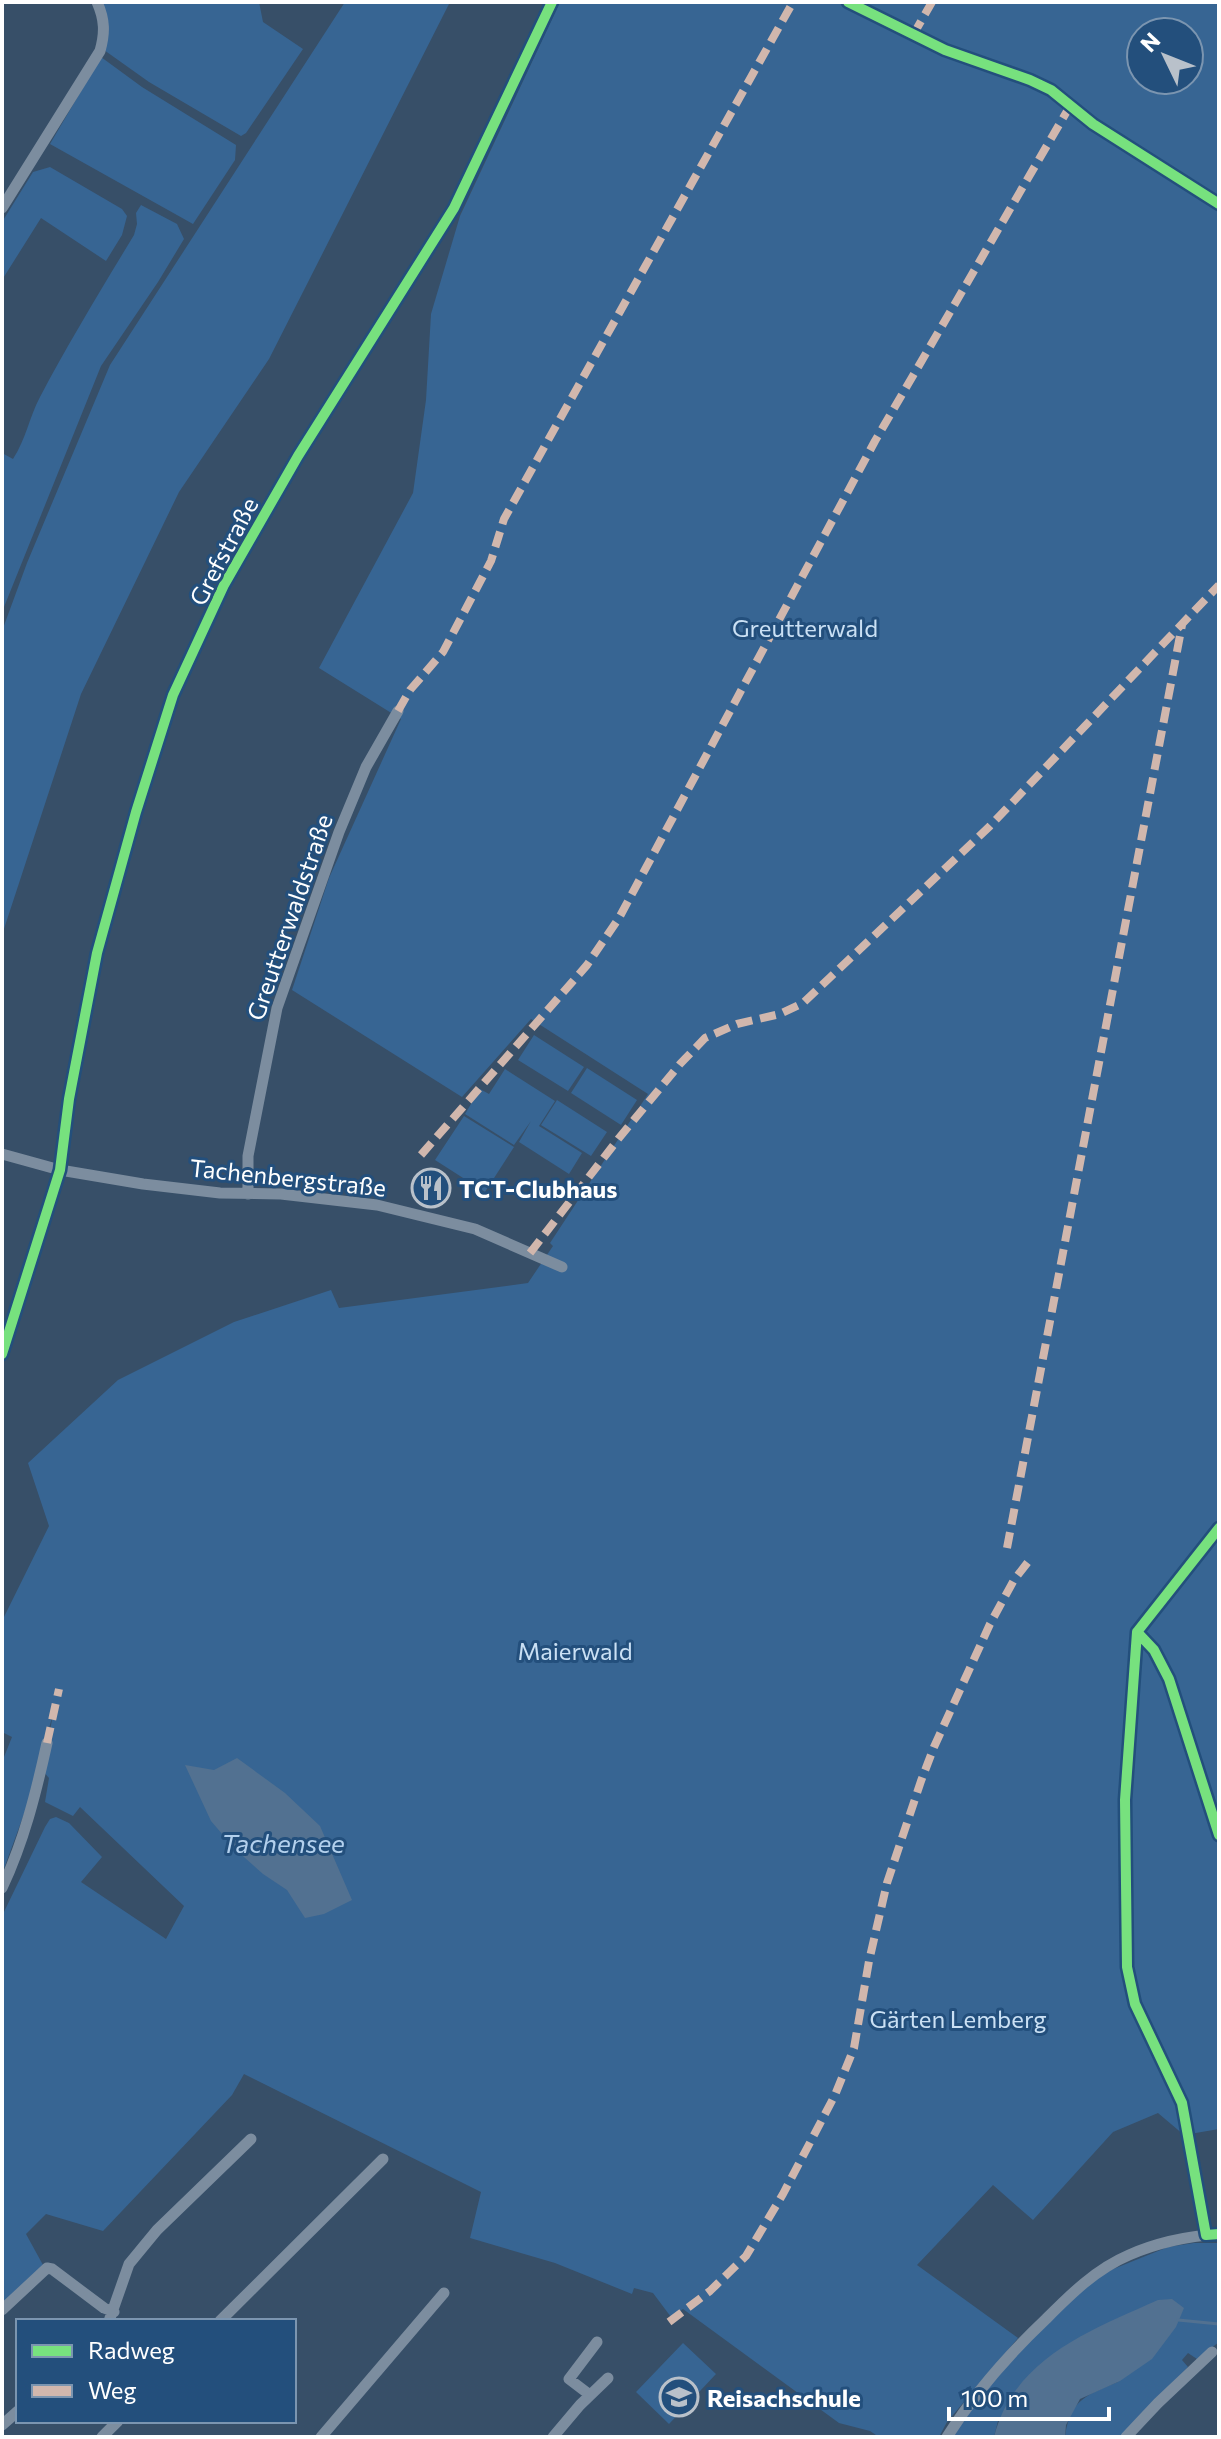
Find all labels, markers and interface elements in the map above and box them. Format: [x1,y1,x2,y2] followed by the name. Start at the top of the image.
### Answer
[1125,16,1205,96] north arrow
[1135,27,1166,57] text: N
[182,492,264,610] street label: Grefstraße
[732,613,878,642] park label: Greutterwald
[240,810,338,1024] street label: Greutterwaldstraße
[188,1152,388,1202] street label: Tachenbergstraße
[410,1167,452,1209] restaurant icon: TCT-Clubhaus
[459,1174,617,1203] place label: TCT-Clubhaus
[517,1636,633,1665] park label: Maierwald
[221,1827,345,1858] water label: Tachensee
[869,2004,1047,2033] park label: Gärten Lemberg
[16,2319,296,2423] legend
[88,2335,175,2364] text: Radweg
[949,2371,1109,2421] scale bar
[88,2375,136,2404] text: Weg
[658,2376,700,2418] school or university icon: Reisachschule
[707,2383,861,2412] place label: Reisachschule
[961,2383,1028,2412] text: 100 m

